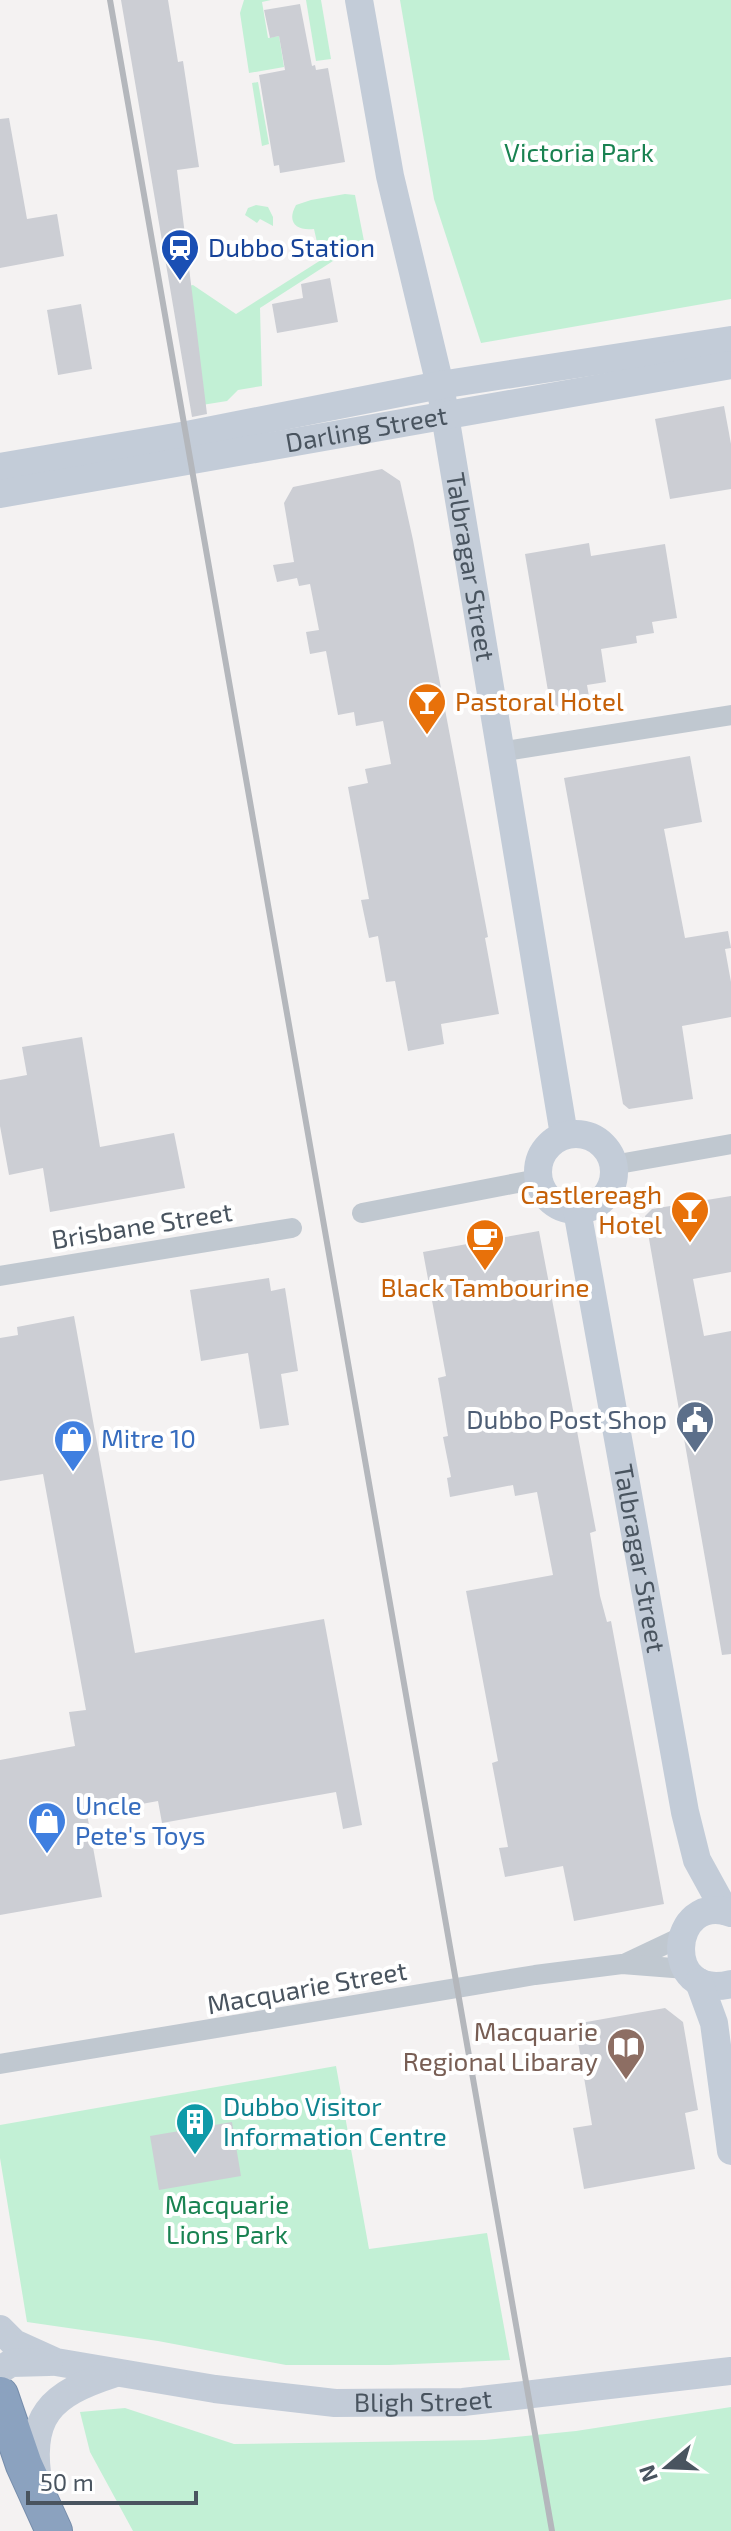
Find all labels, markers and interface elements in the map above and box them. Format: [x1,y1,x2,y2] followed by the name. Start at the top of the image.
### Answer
[504,136,654,167] park label: Victoria Park
[159,227,201,282] station icon: Dubbo Station
[208,231,375,262] place label: Dubbo Station
[283,398,450,457] street label: Darling Street
[441,470,502,663] street label: Talbragar Street
[406,681,448,736] bar icon: Pastoral Hotel
[455,685,624,716] place label: Pastoral Hotel
[520,1178,662,1239] place label: Castlereagh Hotel
[669,1189,711,1244] bar icon: Castlereagh Hotel
[49,1195,234,1254] street label: Brisbane Street
[464,1217,506,1272] cafe icon: Black Tambourine
[380,1271,590,1302] place label: Black Tambourine
[674,1399,716,1454] public building icon: Dubbo Post Shop
[466,1403,667,1434] place label: Dubbo Post Shop
[52,1418,94,1473] shop icon: Mitre 10
[101,1422,196,1453] place label: Mitre 10
[609,1461,673,1655] street label: Talbragar Street
[75,1789,205,1850] place label: Uncle Pete's Toys
[26,1800,68,1855] shop icon: Uncle Pete's Toys
[204,1954,409,2019] street label: Macquarie Street
[403,2015,598,2076] place label: Macquarie Regional Libaray
[605,2026,647,2081] library icon: Macquarie Regional Libaray
[223,2090,447,2151] place label: Dubbo Visitor Information Centre
[174,2101,216,2156] building icon: Dubbo Visitor Information Centre
[165,2188,289,2249] park label: Macquarie Lions Park
[354,2382,494,2417] street label: Bligh Street
[627,2427,707,2507] north arrow
[28,2455,196,2505] scale bar
[632,2462,662,2486] text: N
[40,2467,94,2496] text: 50 m

